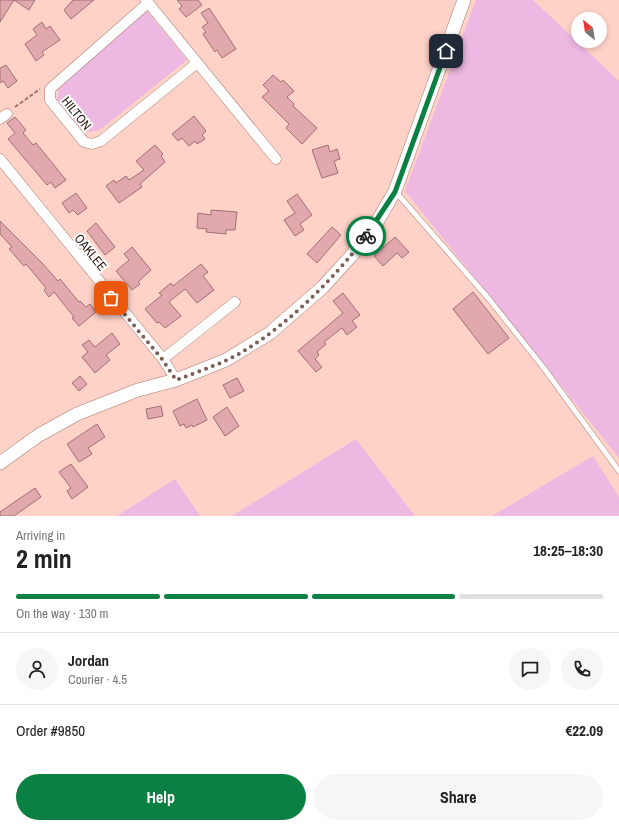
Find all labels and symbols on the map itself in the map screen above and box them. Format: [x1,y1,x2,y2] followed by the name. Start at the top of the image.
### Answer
[571,12,607,48] north arrow
[429,34,463,68] pin
[58,93,95,133] street label: HILTON
[346,216,386,256] courier
[71,230,111,274] street label: OAKLEE
[94,281,128,315] pin

